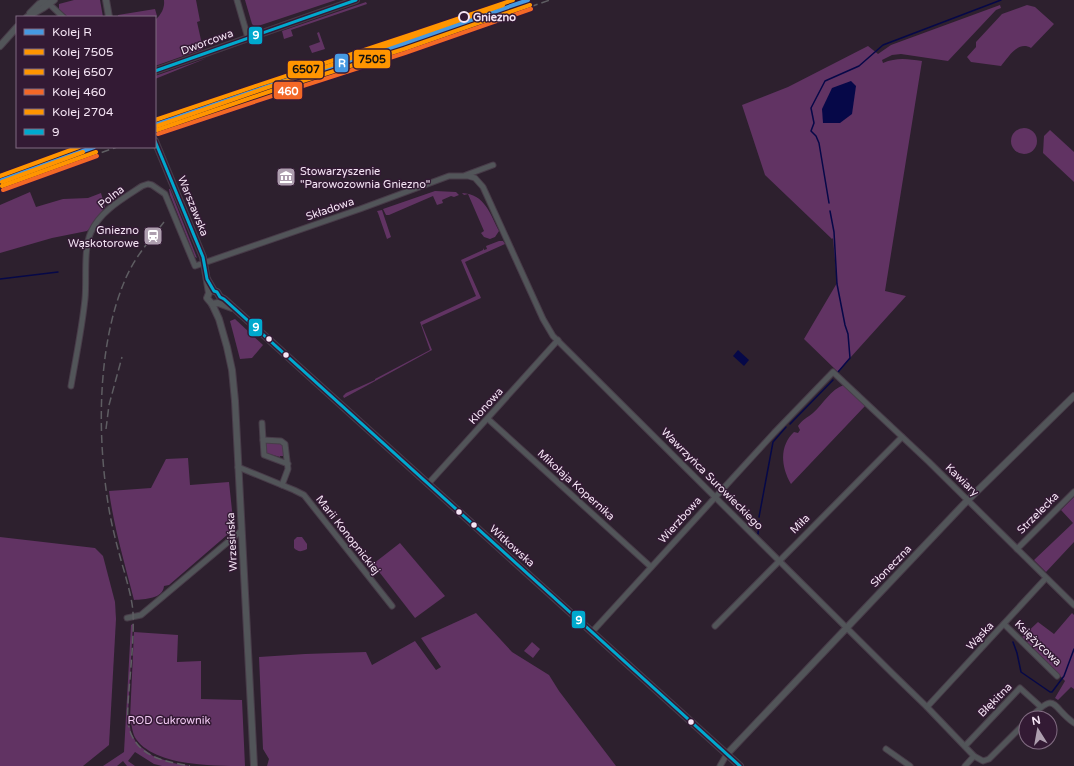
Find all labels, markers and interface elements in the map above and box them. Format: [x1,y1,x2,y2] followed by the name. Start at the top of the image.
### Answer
[458,11,470,23] marker: Gniezno
[473,11,516,24] place label: Gniezno
[16,16,156,148] legend
[52,25,92,39] text: Kolej R
[248,26,263,45] line badge: 9
[179,27,235,57] street label: Dworcowa
[253,29,260,42] text: 9
[52,45,113,59] text: Kolej 7505
[353,49,391,69] line badge: 7505
[334,53,349,73] line badge: R
[358,53,386,66] text: 7505
[338,57,346,70] text: R
[287,60,324,79] line badge: 6507
[292,63,320,76] text: 6507
[52,65,113,79] text: Kolej 6507
[273,81,303,100] line badge: 460
[52,85,106,99] text: Kolej 460
[278,85,298,98] text: 460
[52,105,114,119] text: Kolej 2704
[52,125,60,139] text: 9
[300,165,430,191] place label: Stowarzyszenie "Parowozownia Gniezno"
[275,166,297,188] museum icon: Stowarzyszenie "Parowozownia Gniezno"
[175,174,211,238] street label: Warszawska
[95,183,127,211] street label: Polna
[304,195,356,223] street label: Składowa
[68,224,139,250] place label: Gniezno Wąskotorowe
[142,225,164,247] station icon: Gniezno Wąskotorowe
[248,318,263,337] line badge: 9
[253,321,260,334] text: 9
[264,334,274,344] unlabelled marker
[281,350,291,360] unlabelled marker
[466,385,506,427] street label: Klonowa
[658,425,766,533] street label: Wawrzyńca Surowieckiego
[535,447,617,523] street label: Mikołaja Kopernika
[943,461,981,499] street label: Kawiary
[1014,489,1062,537] street label: Strzelecka
[313,493,383,577] street label: Marii Konopnickiej
[656,494,704,546] street label: Wierzbowa
[454,507,464,517] unlabelled marker
[224,512,240,572] street label: Wrzesińska
[788,512,812,536] street label: Miła
[469,520,479,530] unlabelled marker
[487,522,537,570] street label: Witkowska
[868,542,914,590] street label: Słoneczna
[571,610,586,629] line badge: 9
[576,614,583,627] text: 9
[1012,617,1064,669] street label: Księżycowa
[964,619,996,653] street label: Wąska
[975,680,1015,720] street label: Błękitna
[1018,710,1058,750] north arrow
[1031,713,1042,728] text: N
[128,714,210,727] park label: ROD Cukrownik
[686,717,696,727] unlabelled marker

